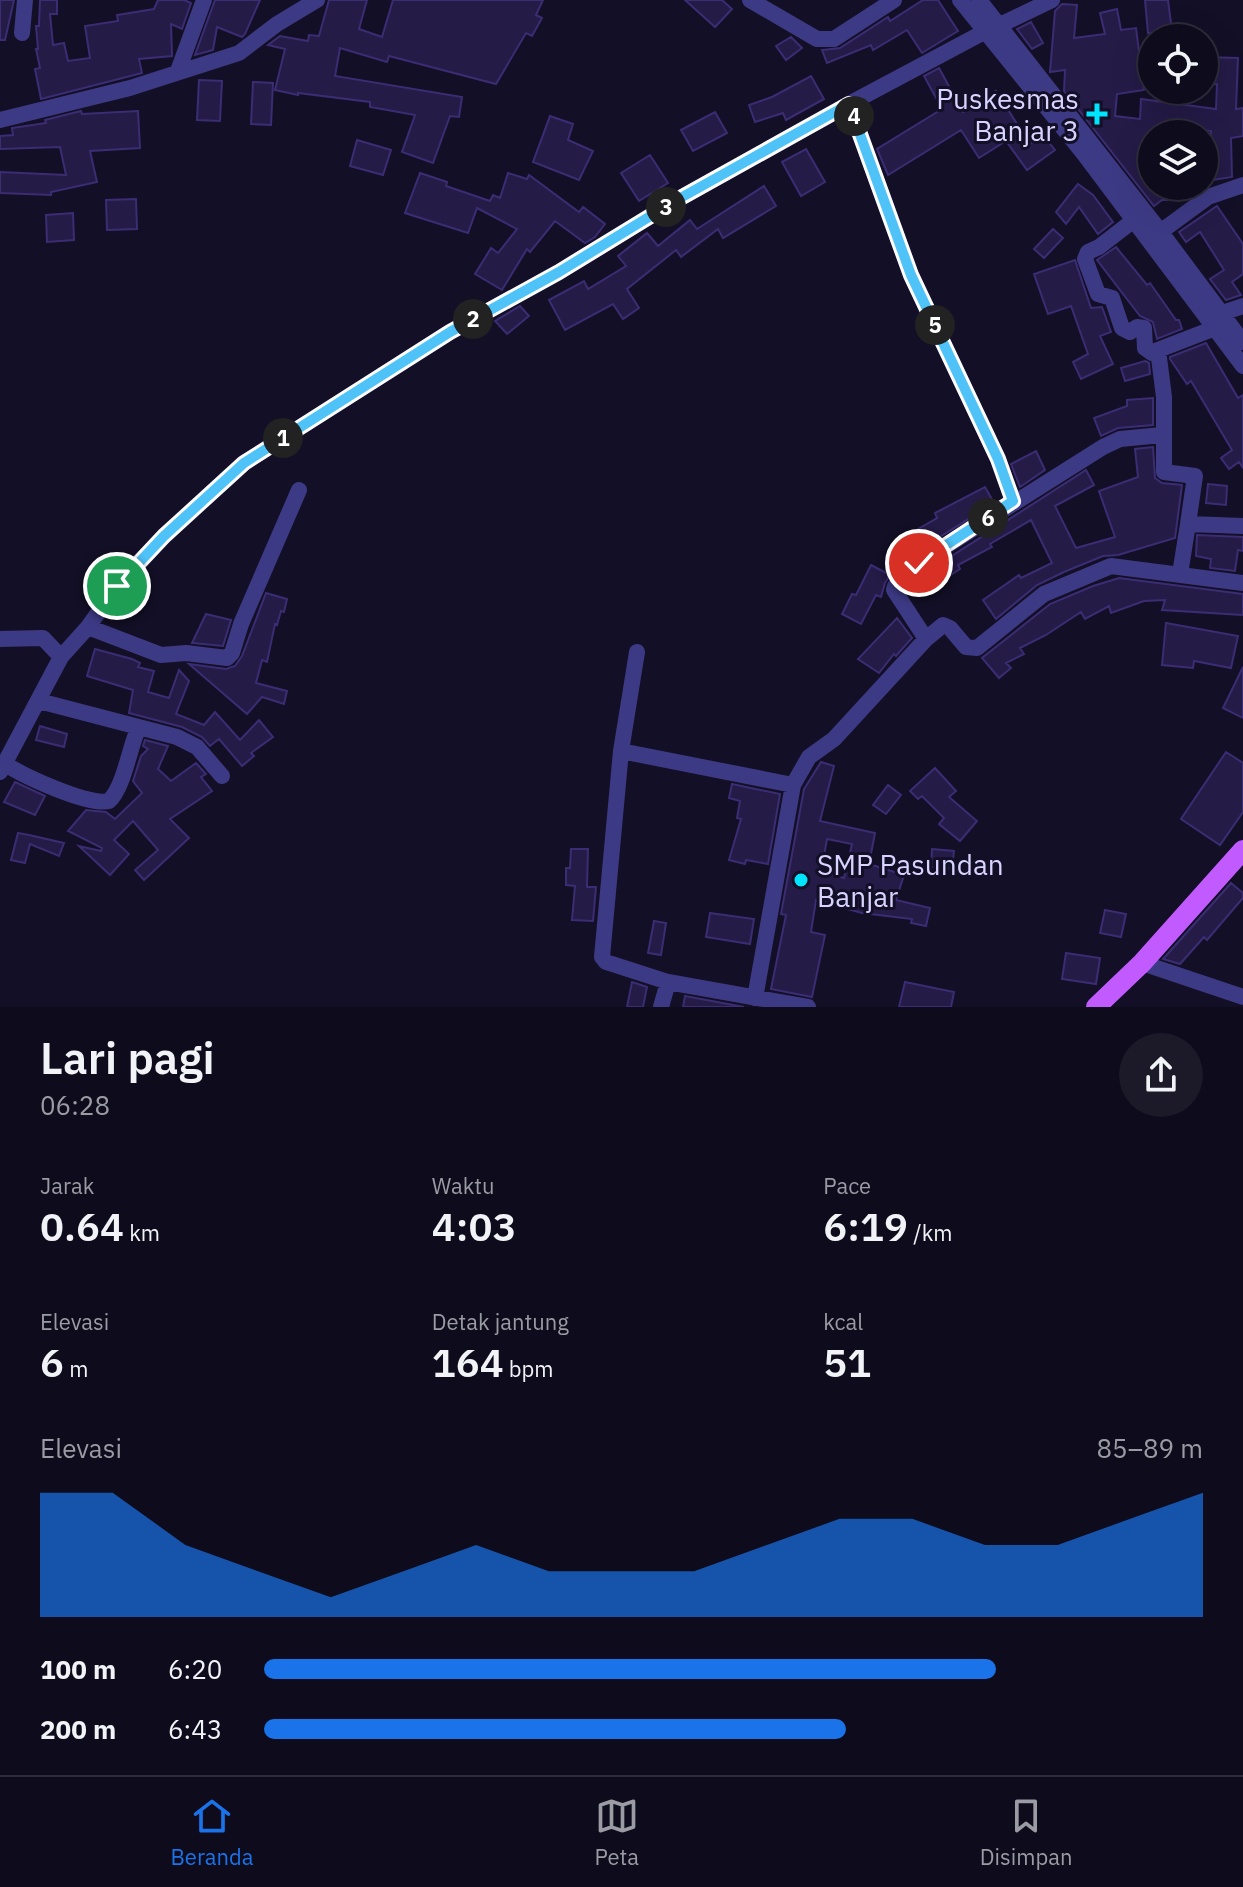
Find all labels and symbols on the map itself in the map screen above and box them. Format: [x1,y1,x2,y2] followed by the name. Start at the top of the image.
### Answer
[936,80,1079,149] place label: Puskesmas Banjar 3
[834,96,874,136] pin: 4
[1086,103,1108,125] marker: Puskesmas Banjar 3
[646,187,686,227] pin: 3
[453,299,493,339] pin: 2
[915,305,955,345] pin: 5
[263,418,303,458] pin: 1
[968,498,1008,538] pin: 6
[885,529,953,597] pin
[83,552,151,620] pin
[817,846,1004,915] place label: SMP Pasundan Banjar
[792,871,810,889] marker: SMP Pasundan Banjar

